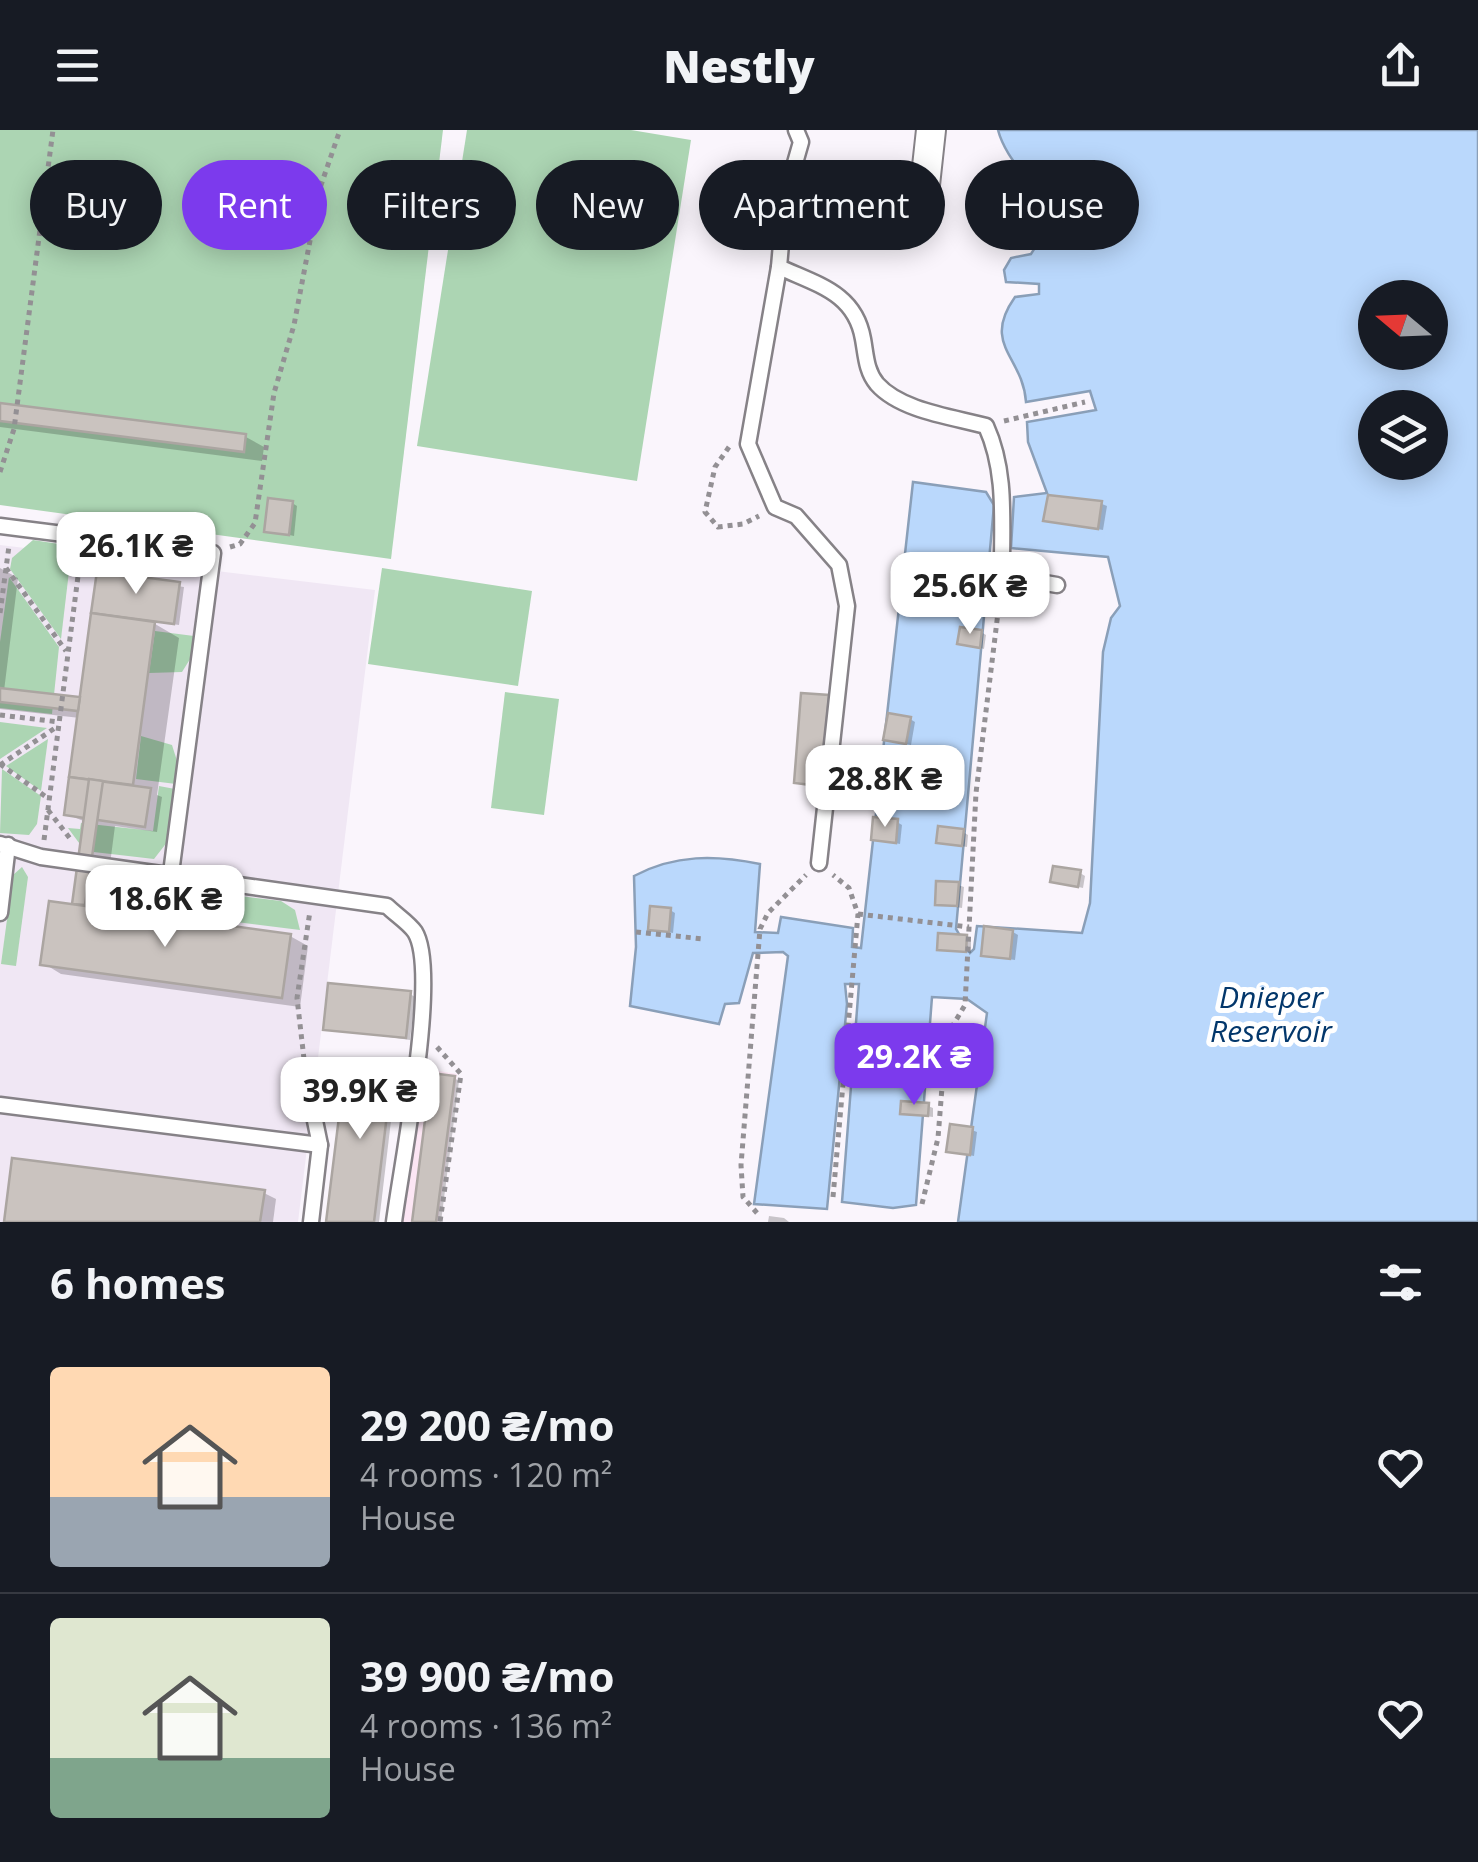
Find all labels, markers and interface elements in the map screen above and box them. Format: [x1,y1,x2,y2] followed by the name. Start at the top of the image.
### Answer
[663,35,815,96] text: Nestly
[50,38,105,93] icon: menu
[1373,38,1428,93] icon: share
[30,160,162,250] chip: Buy
[182,160,327,250] chip: Rent
[347,160,516,250] chip: Filters
[536,160,679,250] chip: New
[699,160,945,250] chip: Apartment
[965,160,1139,250] chip: House
[1358,280,1448,370] north arrow
[1358,280,1448,480] map controls
[1358,390,1448,480] button: layers
[44,512,228,597] pin: 26.1K ₴
[79,523,193,566] text: 26.1K ₴
[878,552,1062,637] pin: 25.6K ₴
[913,563,1027,606] text: 25.6K ₴
[793,745,977,830] pin: 28.8K ₴
[828,756,942,799] text: 28.8K ₴
[73,865,257,950] pin: 18.6K ₴
[108,876,222,919] text: 18.6K ₴
[1210,976,1333,1051] water label: Dnieper Reservoir
[822,1023,1006,1108] pin: 29.2K ₴
[857,1034,971,1077] text: 29.2K ₴
[268,1057,452,1142] pin: 39.9K ₴
[303,1068,417,1111] text: 39.9K ₴
[50,1254,225,1311] text: 6 homes
[1373,1255,1428,1310] icon: filters
[360,1396,615,1453] text: 29 200 ₴/mo
[130,1407,250,1527] icon: home
[1373,1440,1428,1495] icon: heart
[360,1453,612,1496] text: 4 rooms · 120 m²
[360,1496,456,1539] text: House
[360,1647,615,1704] text: 39 900 ₴/mo
[130,1658,250,1778] icon: home
[1373,1691,1428,1746] icon: heart
[360,1704,612,1747] text: 4 rooms · 136 m²
[360,1747,456,1790] text: House

